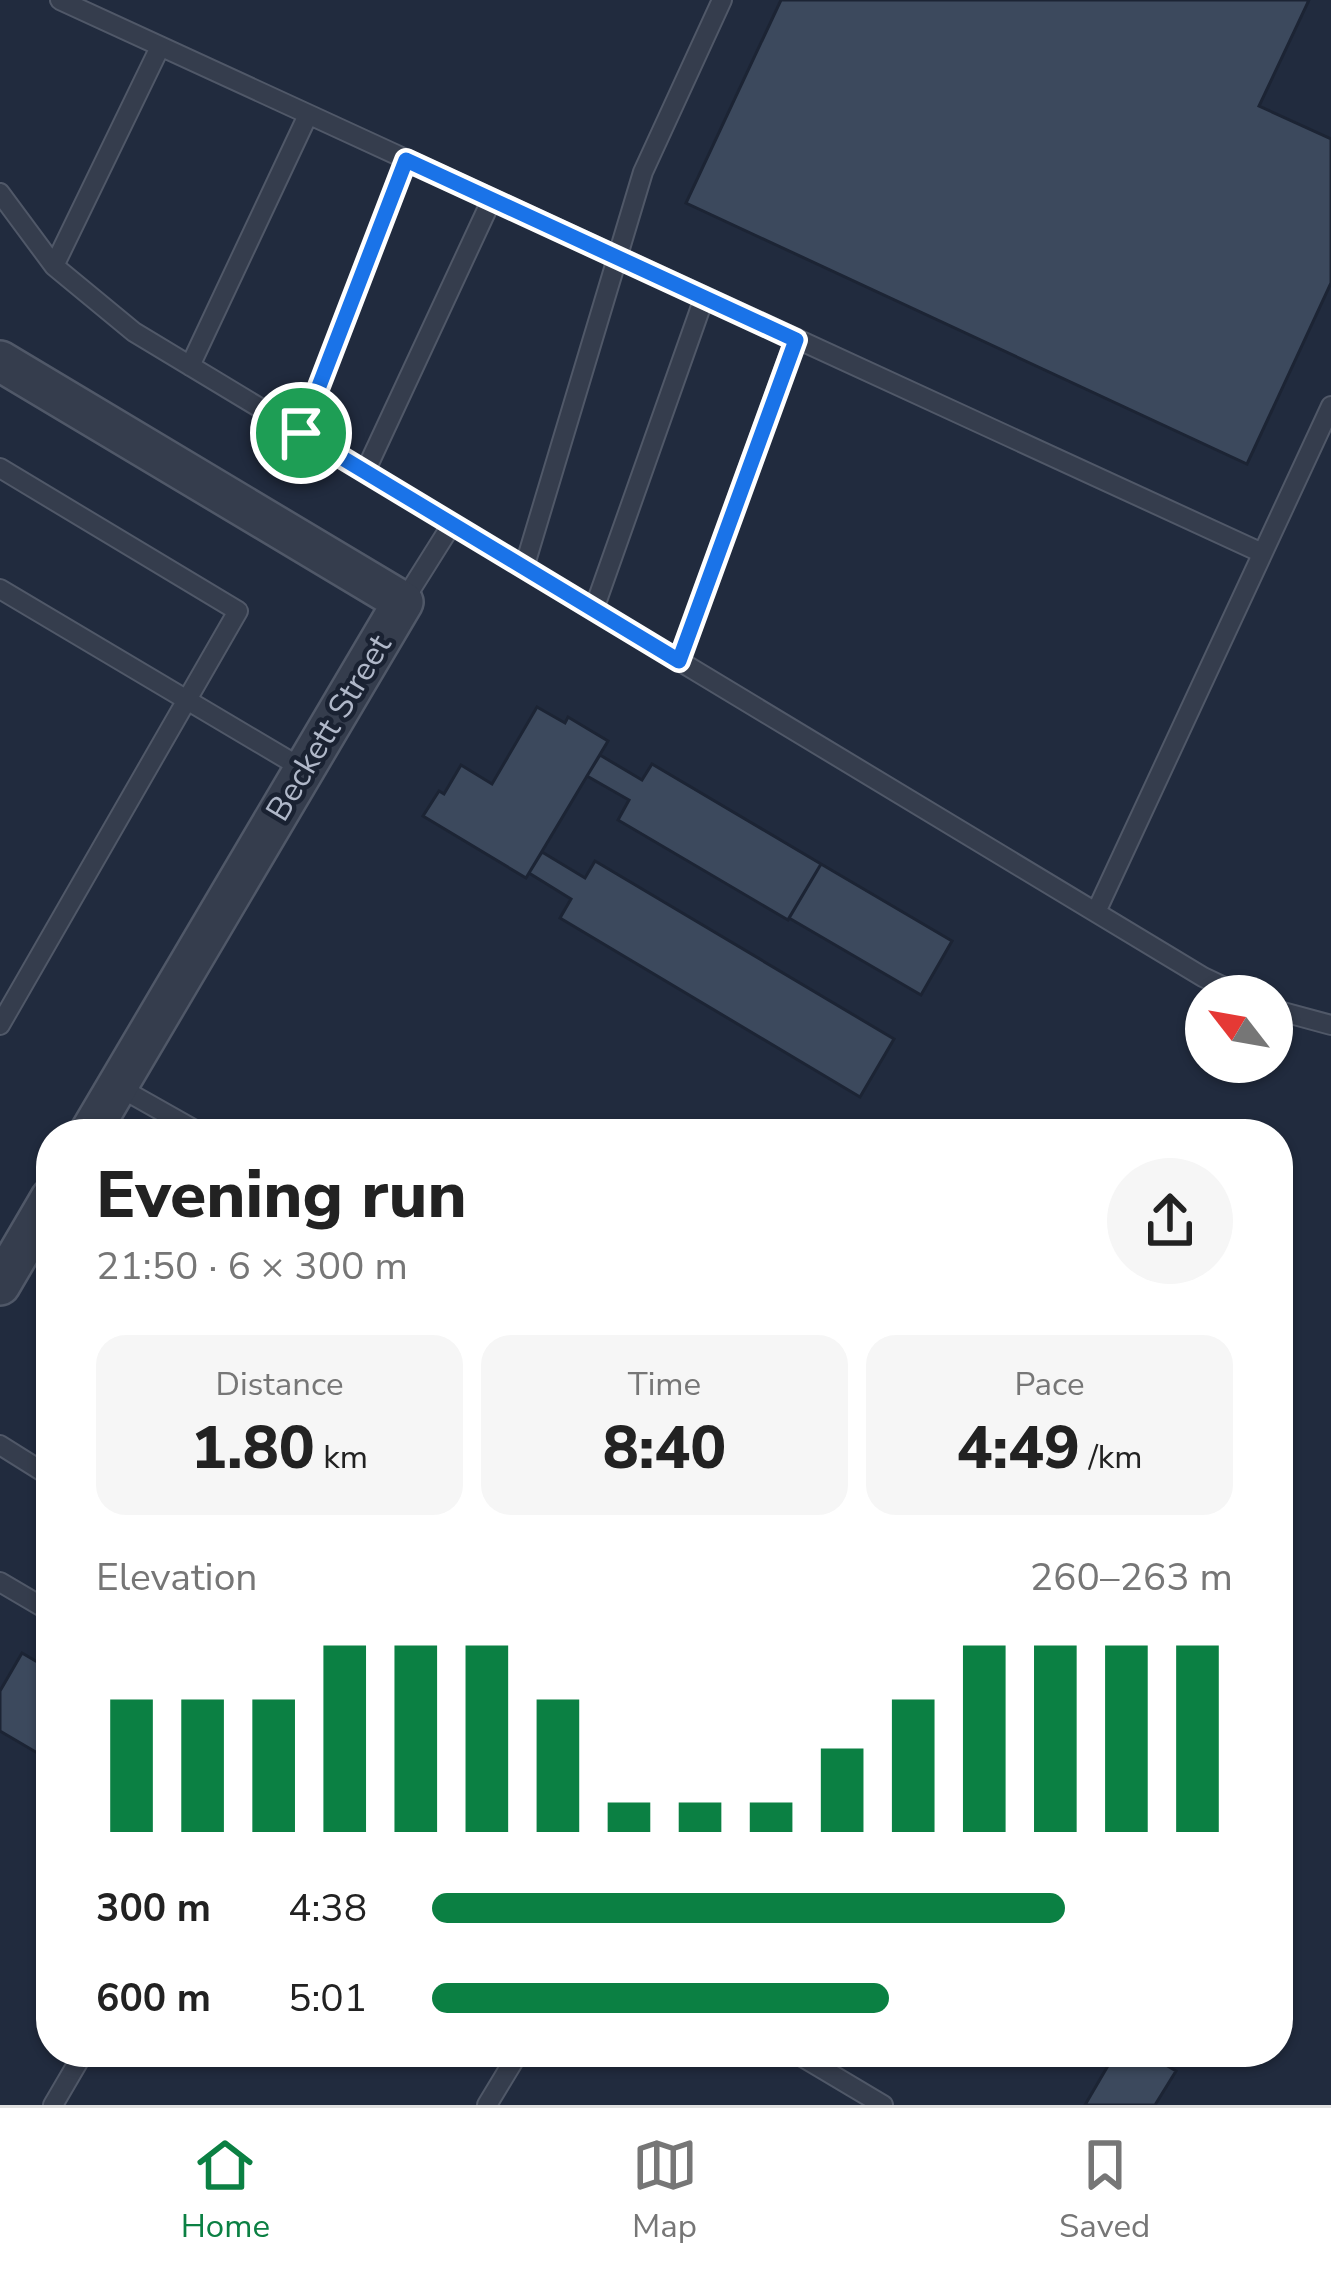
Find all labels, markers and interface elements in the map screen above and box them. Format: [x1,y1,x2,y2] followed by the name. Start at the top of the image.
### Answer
[250,382,352,484] pin
[268,400,334,466] icon: arrive
[256,626,403,830] street label: Beckett Street
[1185,975,1293,1083] north arrow
[1185,975,1293,1083] map controls
[96,1150,467,1240] text: Evening run
[1107,1158,1233,1284] button: share
[96,1240,408,1293] text: 21:50 · 6 × 300 m
[215,1362,344,1407] text: Distance
[628,1362,701,1407] text: Time
[1014,1362,1085,1407] text: Pace
[191,1407,315,1489] text: 1.80
[603,1407,726,1489] text: 8:40
[956,1407,1080,1489] text: 4:49
[315,1435,368,1480] text: km
[1080,1435,1143,1480] text: /km
[96,1551,257,1604] text: Elevation
[1030,1551,1233,1604] text: 260–263 m
[96,1882,211,1935] text: 300 m
[288,1882,367,1935] text: 4:38
[96,1972,211,2025] text: 600 m
[288,1972,367,2025] text: 5:01
[181,2132,270,2249] tab: Home
[632,2132,698,2249] tab: Map
[1059,2132,1150,2249] tab: Saved

